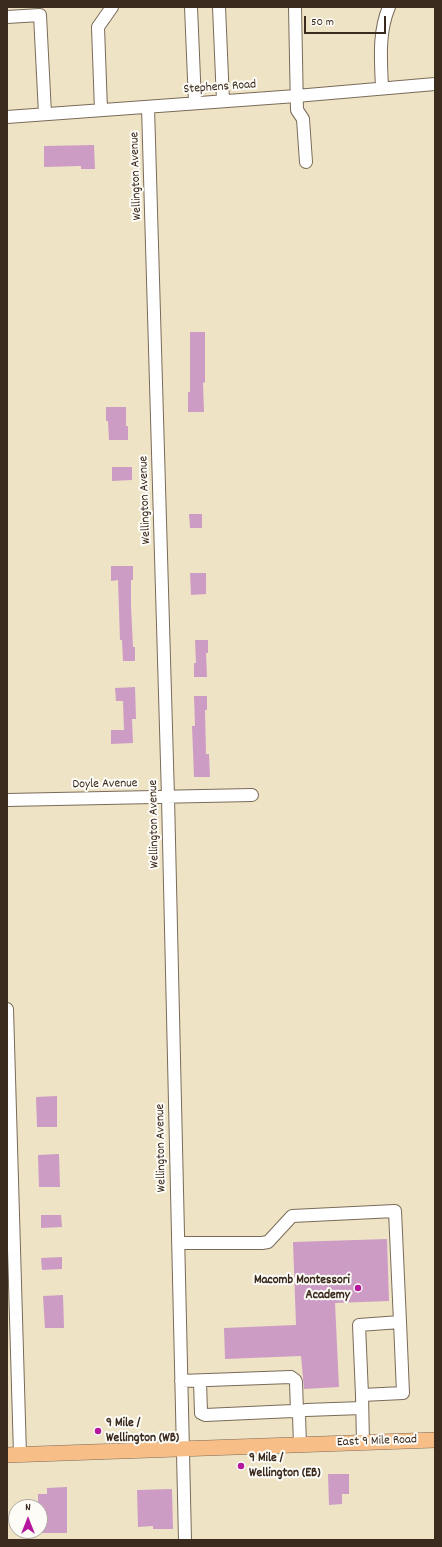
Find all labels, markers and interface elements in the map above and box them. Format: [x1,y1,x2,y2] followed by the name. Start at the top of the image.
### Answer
[306,8,388,34] scale bar
[311,14,334,31] text: 50 m
[183,78,257,98] street label: Stephens Road
[128,131,146,221] street label: Wellington Avenue
[137,455,155,545] street label: Wellington Avenue
[72,777,138,793] street label: Doyle Avenue
[146,780,164,868] street label: Wellington Avenue
[153,1104,171,1192] street label: Wellington Avenue
[254,1273,350,1304] place label: Macomb Montessori Academy
[353,1283,363,1293] marker: Macomb Montessori Academy
[106,1416,179,1447] place label: 9 Mile / Wellington (WB)
[93,1426,103,1436] marker: 9 Mile / Wellington (WB)
[337,1433,417,1451] street label: East 9 Mile Road
[249,1451,321,1482] place label: 9 Mile / Wellington (EB)
[236,1461,246,1471] marker: 9 Mile / Wellington (EB)
[8,1499,48,1539] north arrow
[25,1500,31,1516] text: N

